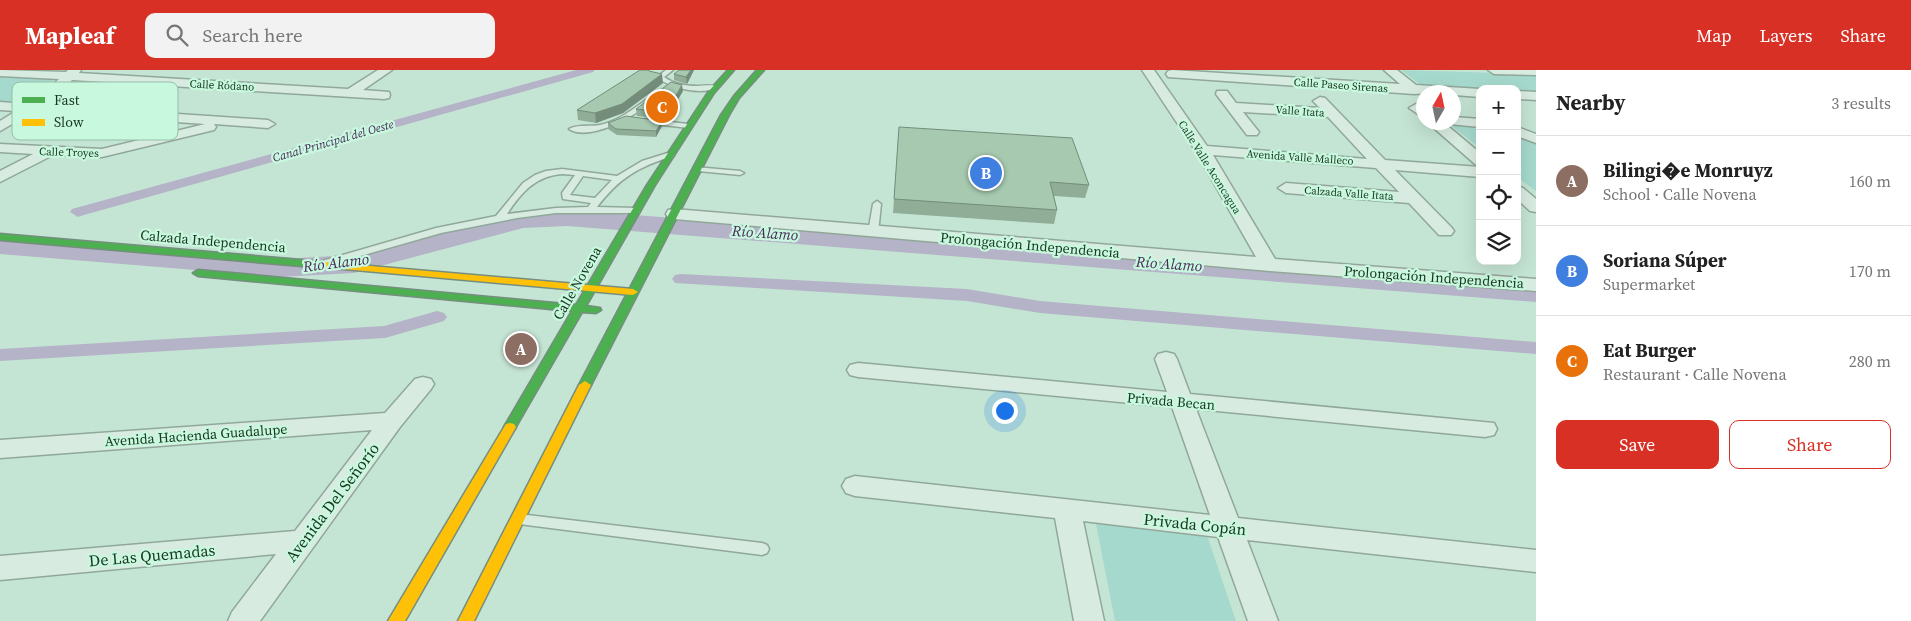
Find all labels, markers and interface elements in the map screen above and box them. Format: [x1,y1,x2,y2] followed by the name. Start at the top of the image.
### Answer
[145,13,495,58] search box
[25,19,115,52] text: Mapleaf
[163,21,191,49] icon: search
[203,22,303,48] text: Search here
[1696,23,1731,48] text: Map
[1759,23,1812,48] text: Layers
[1840,23,1886,48] text: Share
[1293,75,1389,96] street label: Calle Paseo Sirenas
[189,76,255,95] street label: Calle Ródano
[12,82,178,140] legend
[1416,85,1461,130] north arrow
[1476,85,1521,265] map controls
[1476,85,1521,130] button: +
[646,88,678,126] pin: C
[1556,88,1626,117] text: Nearby
[54,90,80,110] text: Fast
[1831,92,1891,114] text: 3 results
[1275,102,1325,121] street label: Valle Itata
[54,112,84,132] text: Slow
[271,116,395,166] water label: Canal Principal del Oeste
[1175,118,1245,217] street label: Calle Valle Aconcagua
[1476,130,1521,175] button: −
[39,144,99,161] street label: Calle Troyes
[1246,146,1354,169] street label: Avenida Valle Malleco
[970,154,1002,192] pin: B
[1603,157,1773,183] text: Bilingi�e Monruyz
[1567,170,1577,192] text: A
[1849,170,1891,192] text: 160 m
[1476,175,1521,220] button: locate
[1304,183,1395,204] street label: Calzada Valle Itata
[1603,183,1757,205] text: School · Calle Novena
[730,220,799,245] water label: Río Alamo
[1476,220,1521,265] button: layers
[139,225,287,257] street label: Calzada Independencia
[939,227,1122,263] street label: Prolongación Independencia
[548,242,607,324] street label: Calle Novena
[1603,247,1727,273] text: Soriana Súper
[301,248,370,277] water label: Río Alamo
[1134,251,1203,276] water label: Río Alamo
[1567,260,1577,282] text: B
[1849,260,1891,282] text: 170 m
[1343,261,1526,293] street label: Prolongación Independencia
[1603,273,1695,295] text: Supermarket
[505,330,537,368] pin: A
[1603,337,1696,363] text: Eat Burger
[1567,350,1577,372] text: C
[1849,350,1891,372] text: 280 m
[1603,363,1787,385] text: Restaurant · Calle Novena
[1126,387,1216,415] street label: Privada Becan
[992,398,1018,424] your location
[104,419,288,451] street label: Avenida Hacienda Guadalupe
[1556,420,1719,469] button: Save
[1729,420,1891,469] button: Share
[280,438,384,566] street label: Avenida Del Señorío
[1143,508,1248,540] street label: Privada Copán
[88,539,216,571] street label: De Las Quemadas

